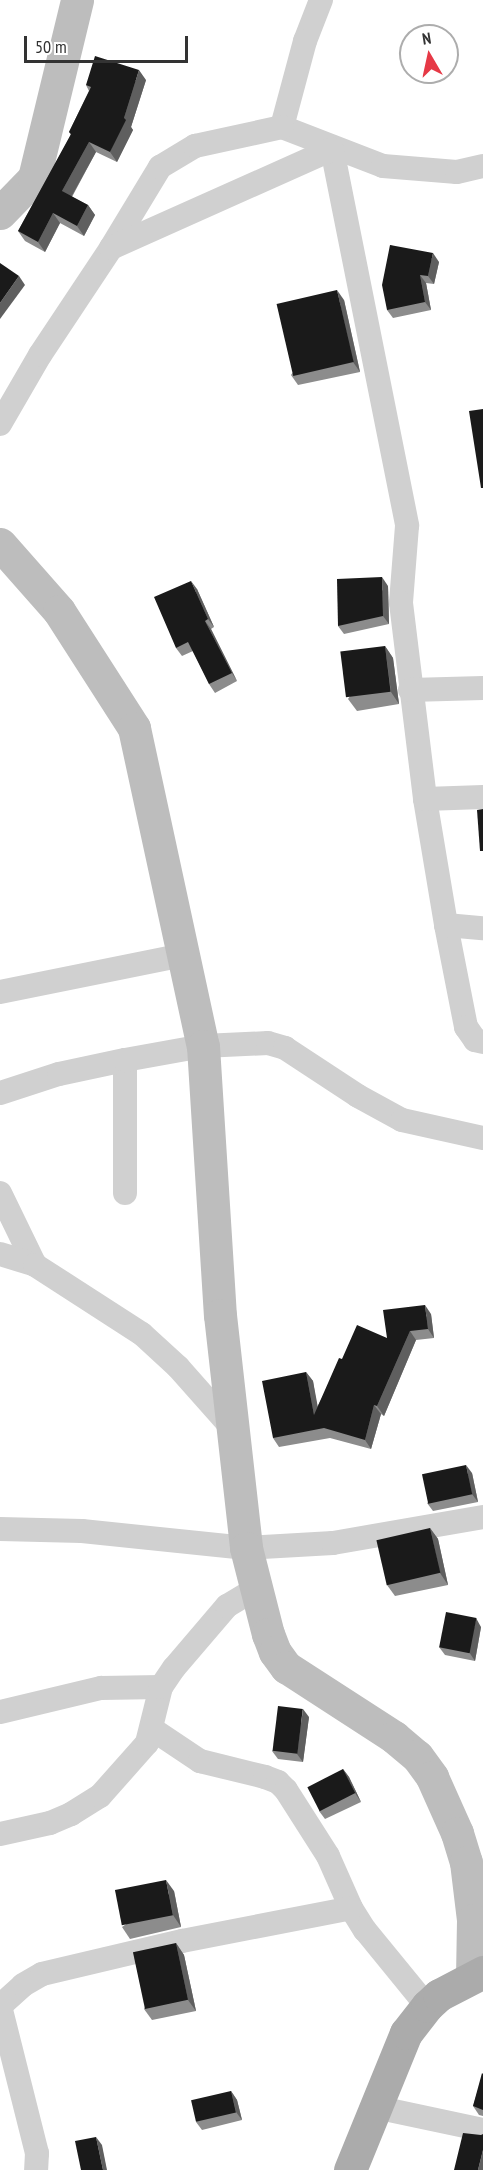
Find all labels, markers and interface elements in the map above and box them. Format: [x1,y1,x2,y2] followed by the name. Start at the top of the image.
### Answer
[27,24,190,62] scale bar
[399,24,459,84] north arrow
[421,28,432,49] text: N
[35,35,67,58] text: 50 m

